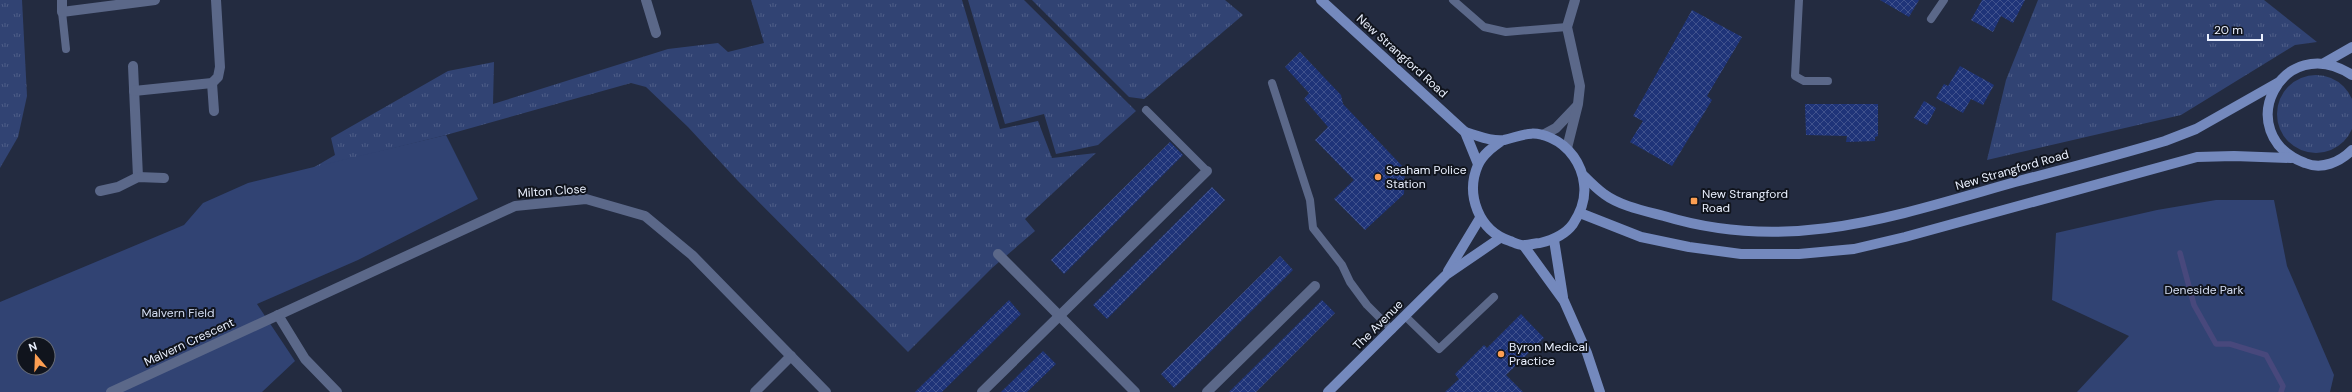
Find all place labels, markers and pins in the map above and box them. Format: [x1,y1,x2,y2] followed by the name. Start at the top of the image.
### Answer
[1386,162,1467,192] place label: Seaham Police Station
[1373,172,1383,182] marker: Seaham Police Station
[1702,186,1788,216] place label: New Strangford Road
[1689,196,1699,206] marker: New Strangford Road
[1509,339,1588,369] place label: Byron Medical Practice
[1496,349,1506,359] marker: Byron Medical Practice

